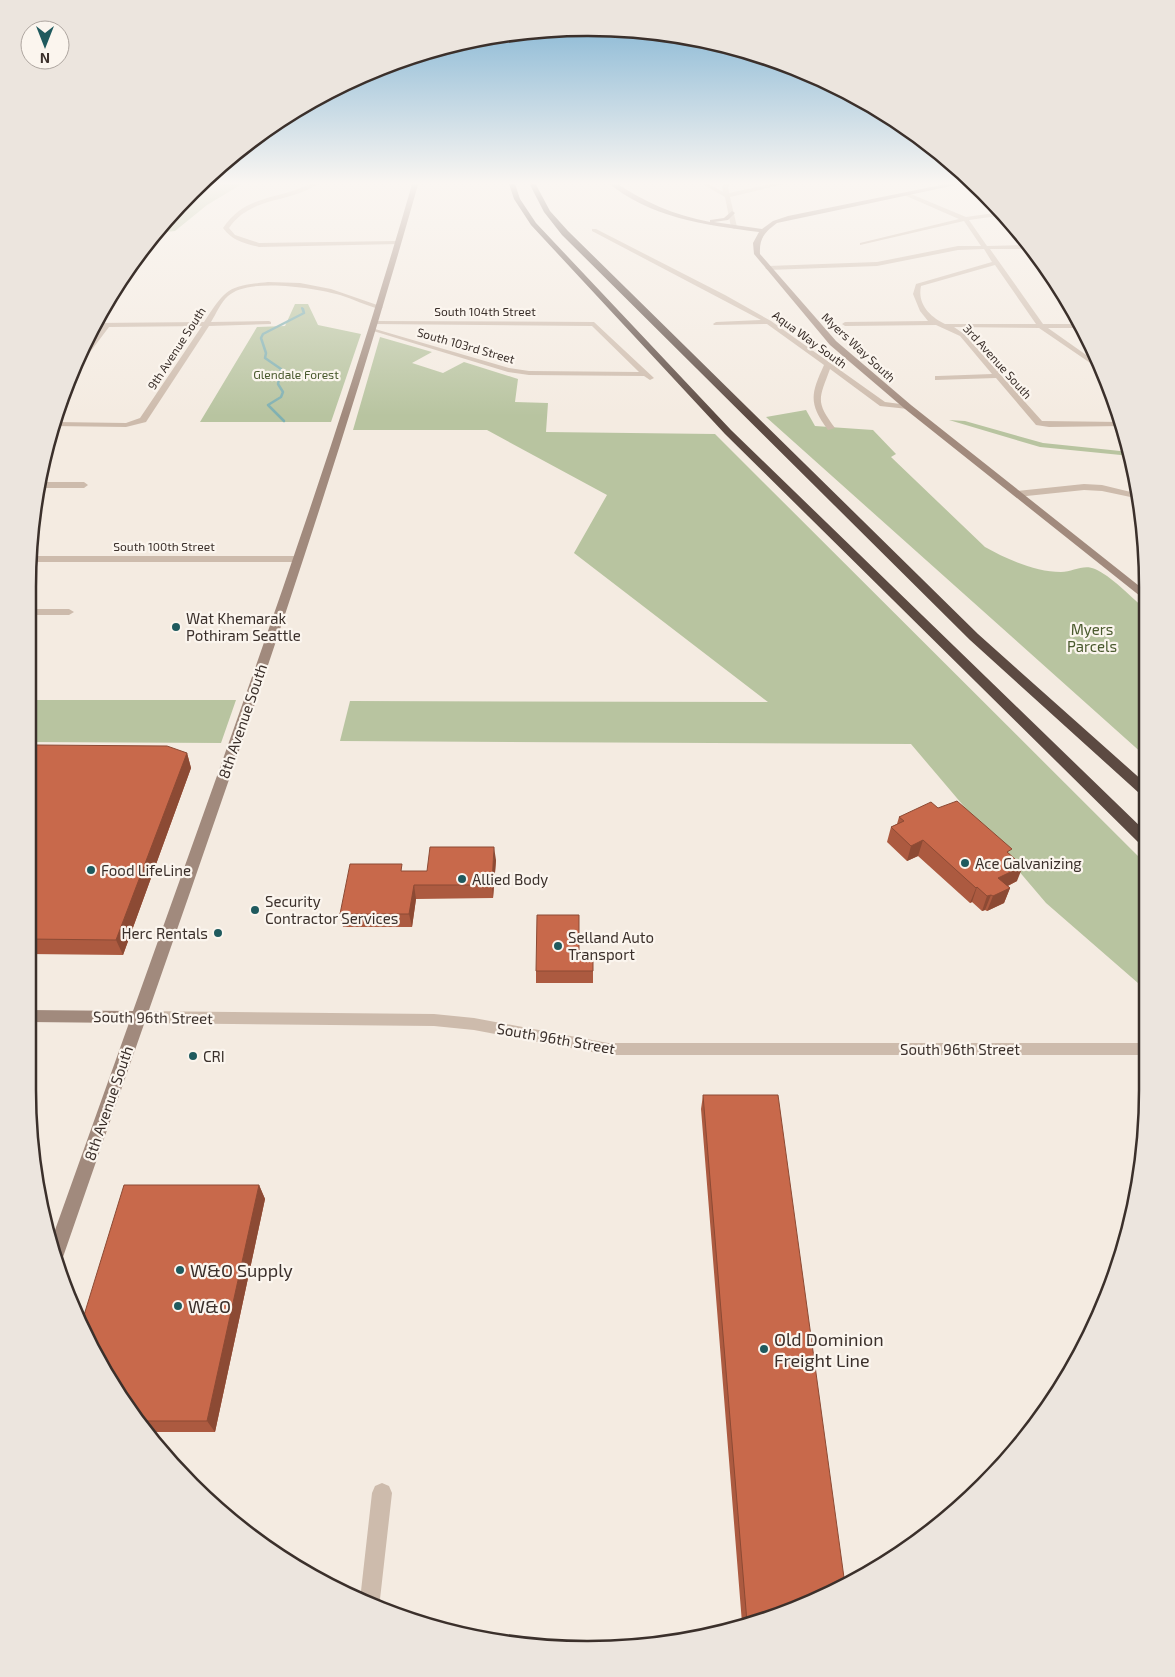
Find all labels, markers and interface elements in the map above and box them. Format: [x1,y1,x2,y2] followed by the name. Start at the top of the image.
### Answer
[20,20,70,70] north arrow
[40,50,50,67] text: N
[144,304,208,392] street label: 9th Avenue South
[434,304,536,318] street label: South 104th Street
[770,307,850,371] street label: Aqua Way South
[819,309,899,385] street label: Myers Way South
[961,321,1035,401] street label: 3rd Avenue South
[416,324,517,366] street label: South 103rd Street
[253,367,339,381] park label: Glendale Forest
[113,539,215,553] street label: South 100th Street
[186,609,301,644] place label: Wat Khemarak Pothiram Seattle
[1067,620,1117,655] park label: Myers Parcels
[170,621,182,633] marker: Wat Khemarak Pothiram Seattle
[214,661,270,781] street label: 8th Avenue South
[975,854,1082,872] place label: Ace Galvanizing
[959,857,971,869] marker: Ace Galvanizing
[101,861,191,879] place label: Food LifeLine
[85,864,97,876] marker: Food LifeLine
[472,870,548,888] place label: Allied Body
[456,873,468,885] marker: Allied Body
[265,892,398,927] place label: Security Contractor Services
[249,904,261,916] marker: Security Contractor Services
[121,924,208,942] place label: Herc Rentals
[212,927,224,939] marker: Herc Rentals
[568,928,654,963] place label: Selland Auto Transport
[552,940,564,952] marker: Selland Auto Transport
[93,1007,213,1027] street label: South 96th Street
[495,1019,617,1057] street label: South 96th Street
[900,1040,1020,1058] street label: South 96th Street
[80,1043,136,1163] street label: 8th Avenue South
[203,1047,225,1065] place label: CRI
[187,1050,199,1062] marker: CRI
[190,1259,293,1281] place label: W&O Supply
[174,1264,186,1276] marker: W&O Supply
[188,1295,231,1317] place label: W&O
[172,1300,184,1312] marker: W&O
[774,1328,884,1371] place label: Old Dominion Freight Line
[758,1343,770,1355] marker: Old Dominion Freight Line

